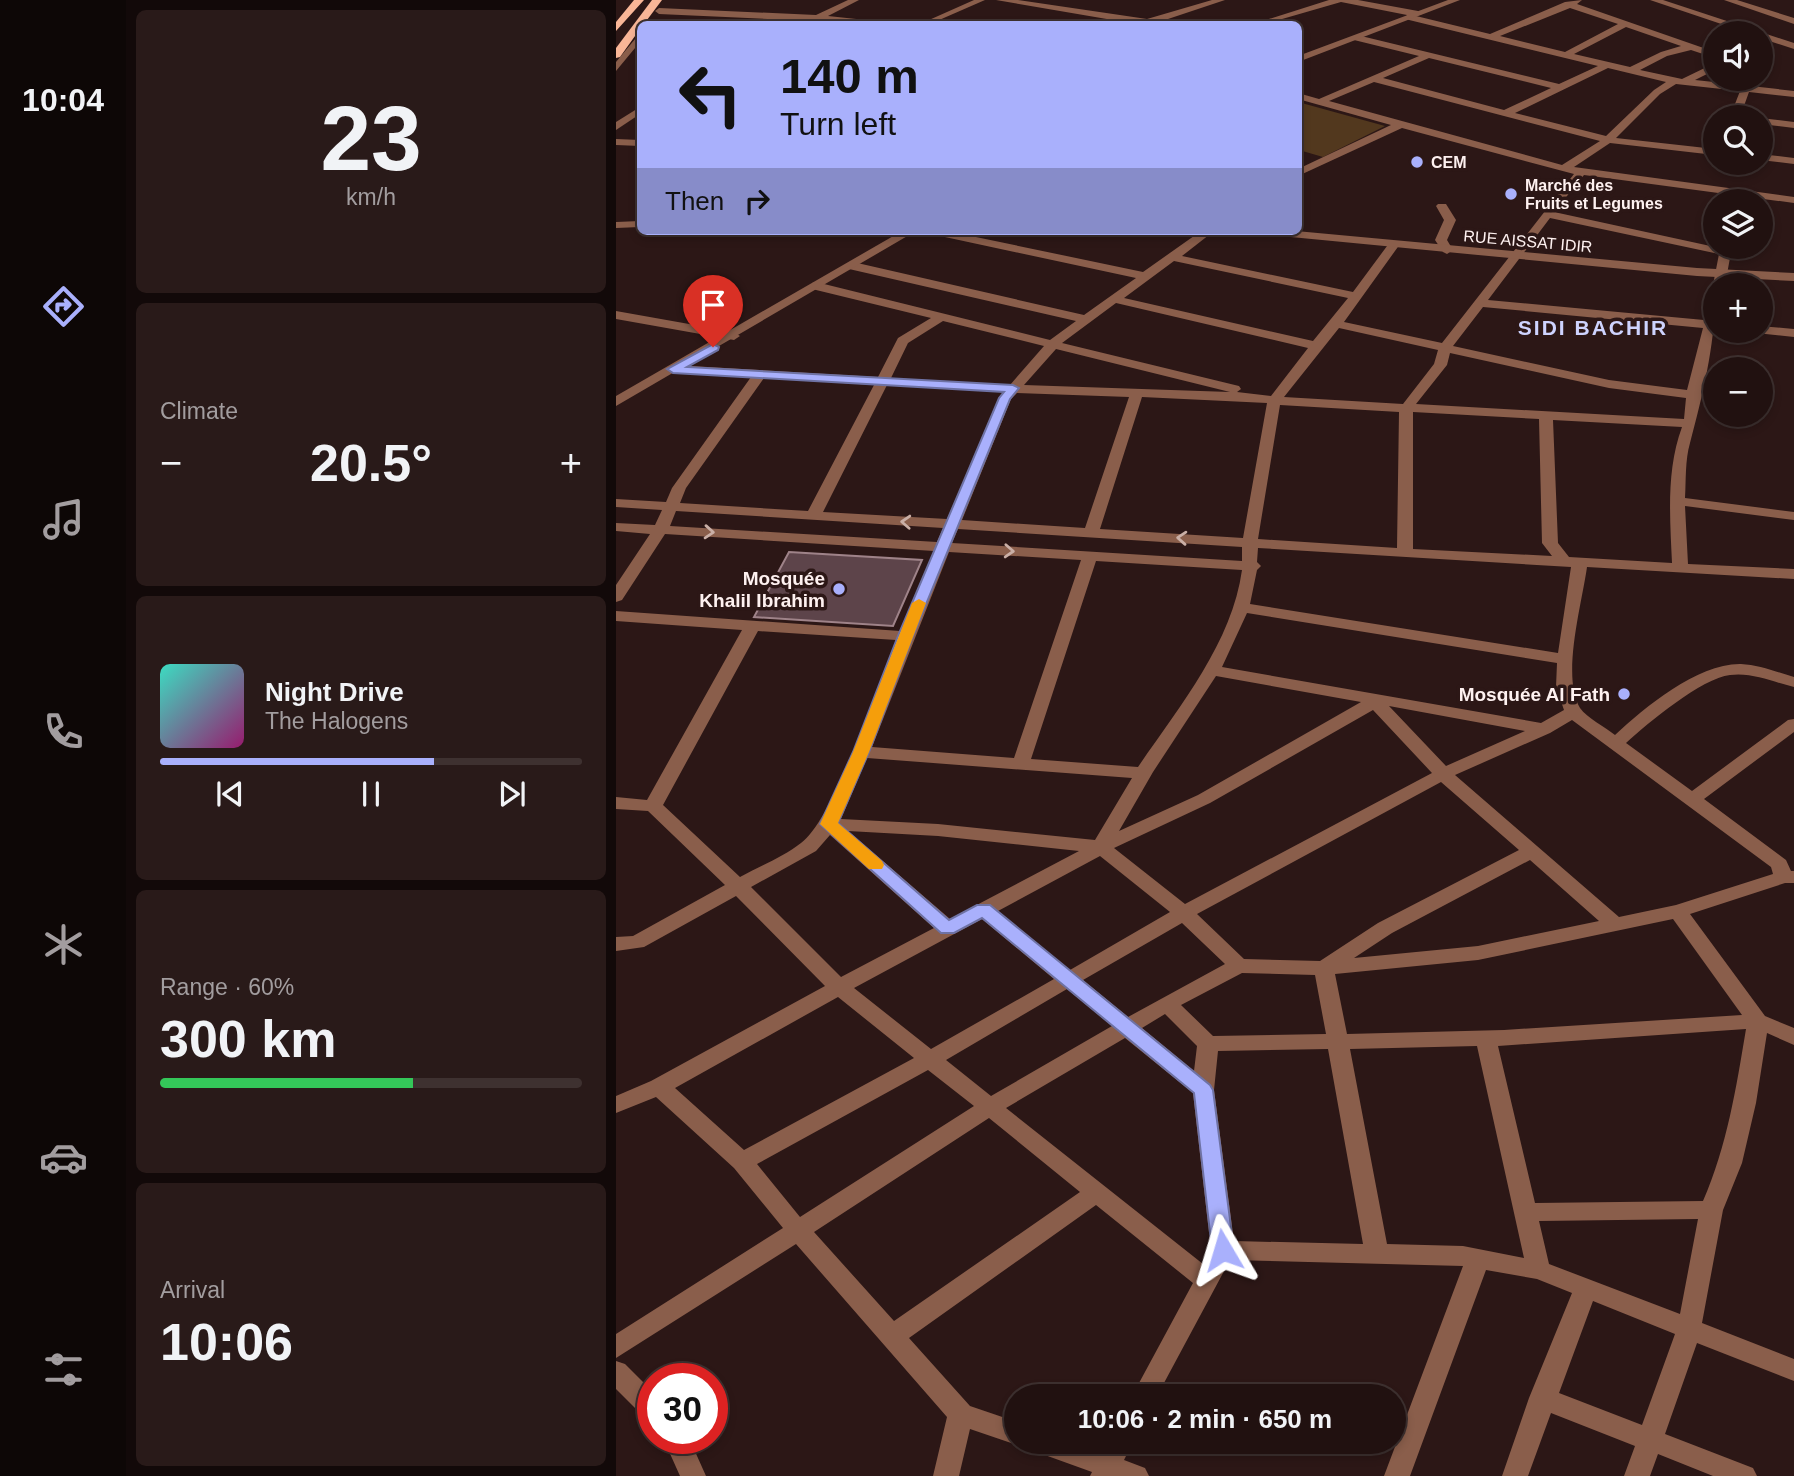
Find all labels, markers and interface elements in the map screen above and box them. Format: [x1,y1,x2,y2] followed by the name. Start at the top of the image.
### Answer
[1703,21,1773,427] map controls
[1703,21,1773,91] button: sound
[665,49,756,140] icon: left
[780,49,919,103] text: 140 m
[22,82,104,118] text: 10:04
[320,88,422,189] text: 23
[1703,105,1773,175] button: search
[780,106,896,142] text: Turn left
[1409,154,1425,170] marker: CEM
[1431,154,1467,171] place label: CEM
[1525,177,1663,212] place label: Marché des Fruits et Legumes
[738,182,776,220] icon: right
[346,184,396,210] text: km/h
[665,186,724,216] text: Then
[1503,186,1519,202] marker: Marché des Fruits et Legumes
[1703,189,1773,259] button: layers
[1463,227,1593,256] street label: RUE AISSAT IDIR
[1703,273,1773,343] button: +
[683,275,743,347] pin
[39,282,88,331] icon: directions
[694,286,732,324] icon: arrive
[1518,316,1668,339] district label: SIDI BACHIR
[1703,357,1773,427] button: −
[160,398,238,424] text: Climate
[310,434,432,492] text: 20.5°
[160,442,182,484] text: −
[560,442,582,484] text: +
[39,495,88,544] icon: music
[900,514,911,529] one-way arrow
[703,524,714,539] one-way arrow
[1176,531,1187,546] one-way arrow
[1004,543,1015,558] one-way arrow
[699,568,825,611] place label: Mosquée Khalil Ibrahim
[831,581,847,597] marker: Mosquée Khalil Ibrahim
[265,677,404,707] text: Night Drive
[1459,684,1610,705] place label: Mosquée Al Fath
[1616,686,1632,702] marker: Mosquée Al Fath
[39,707,88,756] icon: phone
[265,708,408,734] text: The Halogens
[211,775,249,813] icon: previous
[352,775,390,813] icon: pause
[493,775,531,813] icon: next
[39,920,88,969] icon: climate
[160,974,294,1000] text: Range · 60%
[160,1010,336,1068] text: 300 km
[39,1133,88,1182] icon: car
[1186,1213,1260,1287] position arrow
[160,1277,225,1303] text: Arrival
[160,1313,293,1371] text: 10:06
[39,1345,88,1394] icon: filters
[637,1363,728,1454] speed limit sign: 30
[1078,1404,1332,1434] text: 10:06 · 2 min · 650 m

